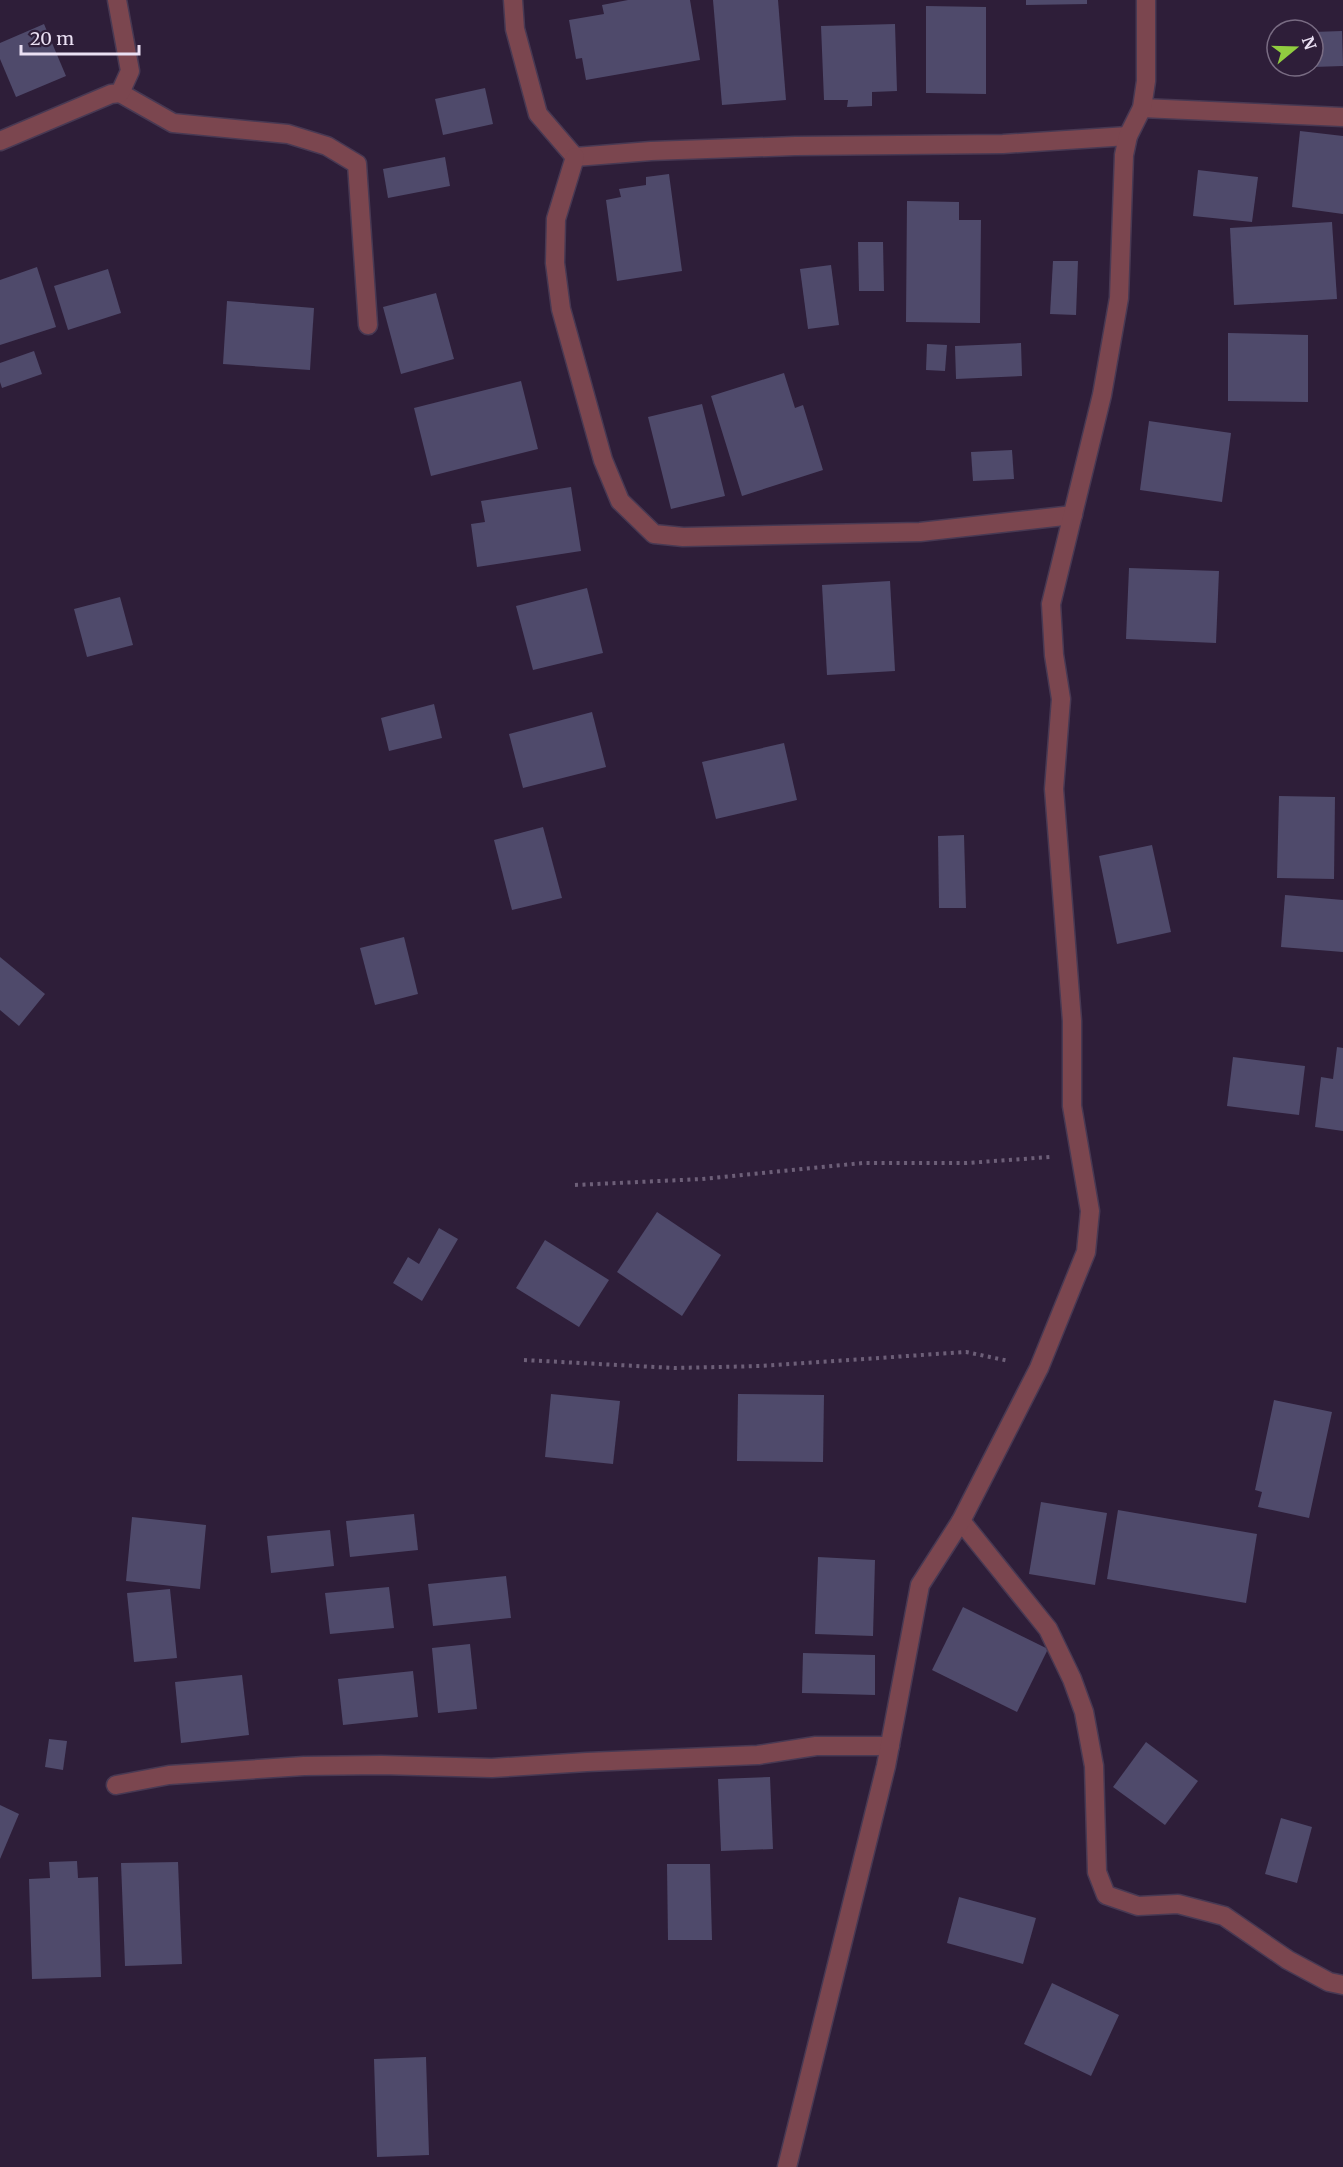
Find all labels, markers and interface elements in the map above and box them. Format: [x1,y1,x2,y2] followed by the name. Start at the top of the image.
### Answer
[21,18,140,56] scale bar
[1265,18,1325,78] north arrow
[30,27,74,50] text: 20 m
[1298,34,1321,53] text: N

